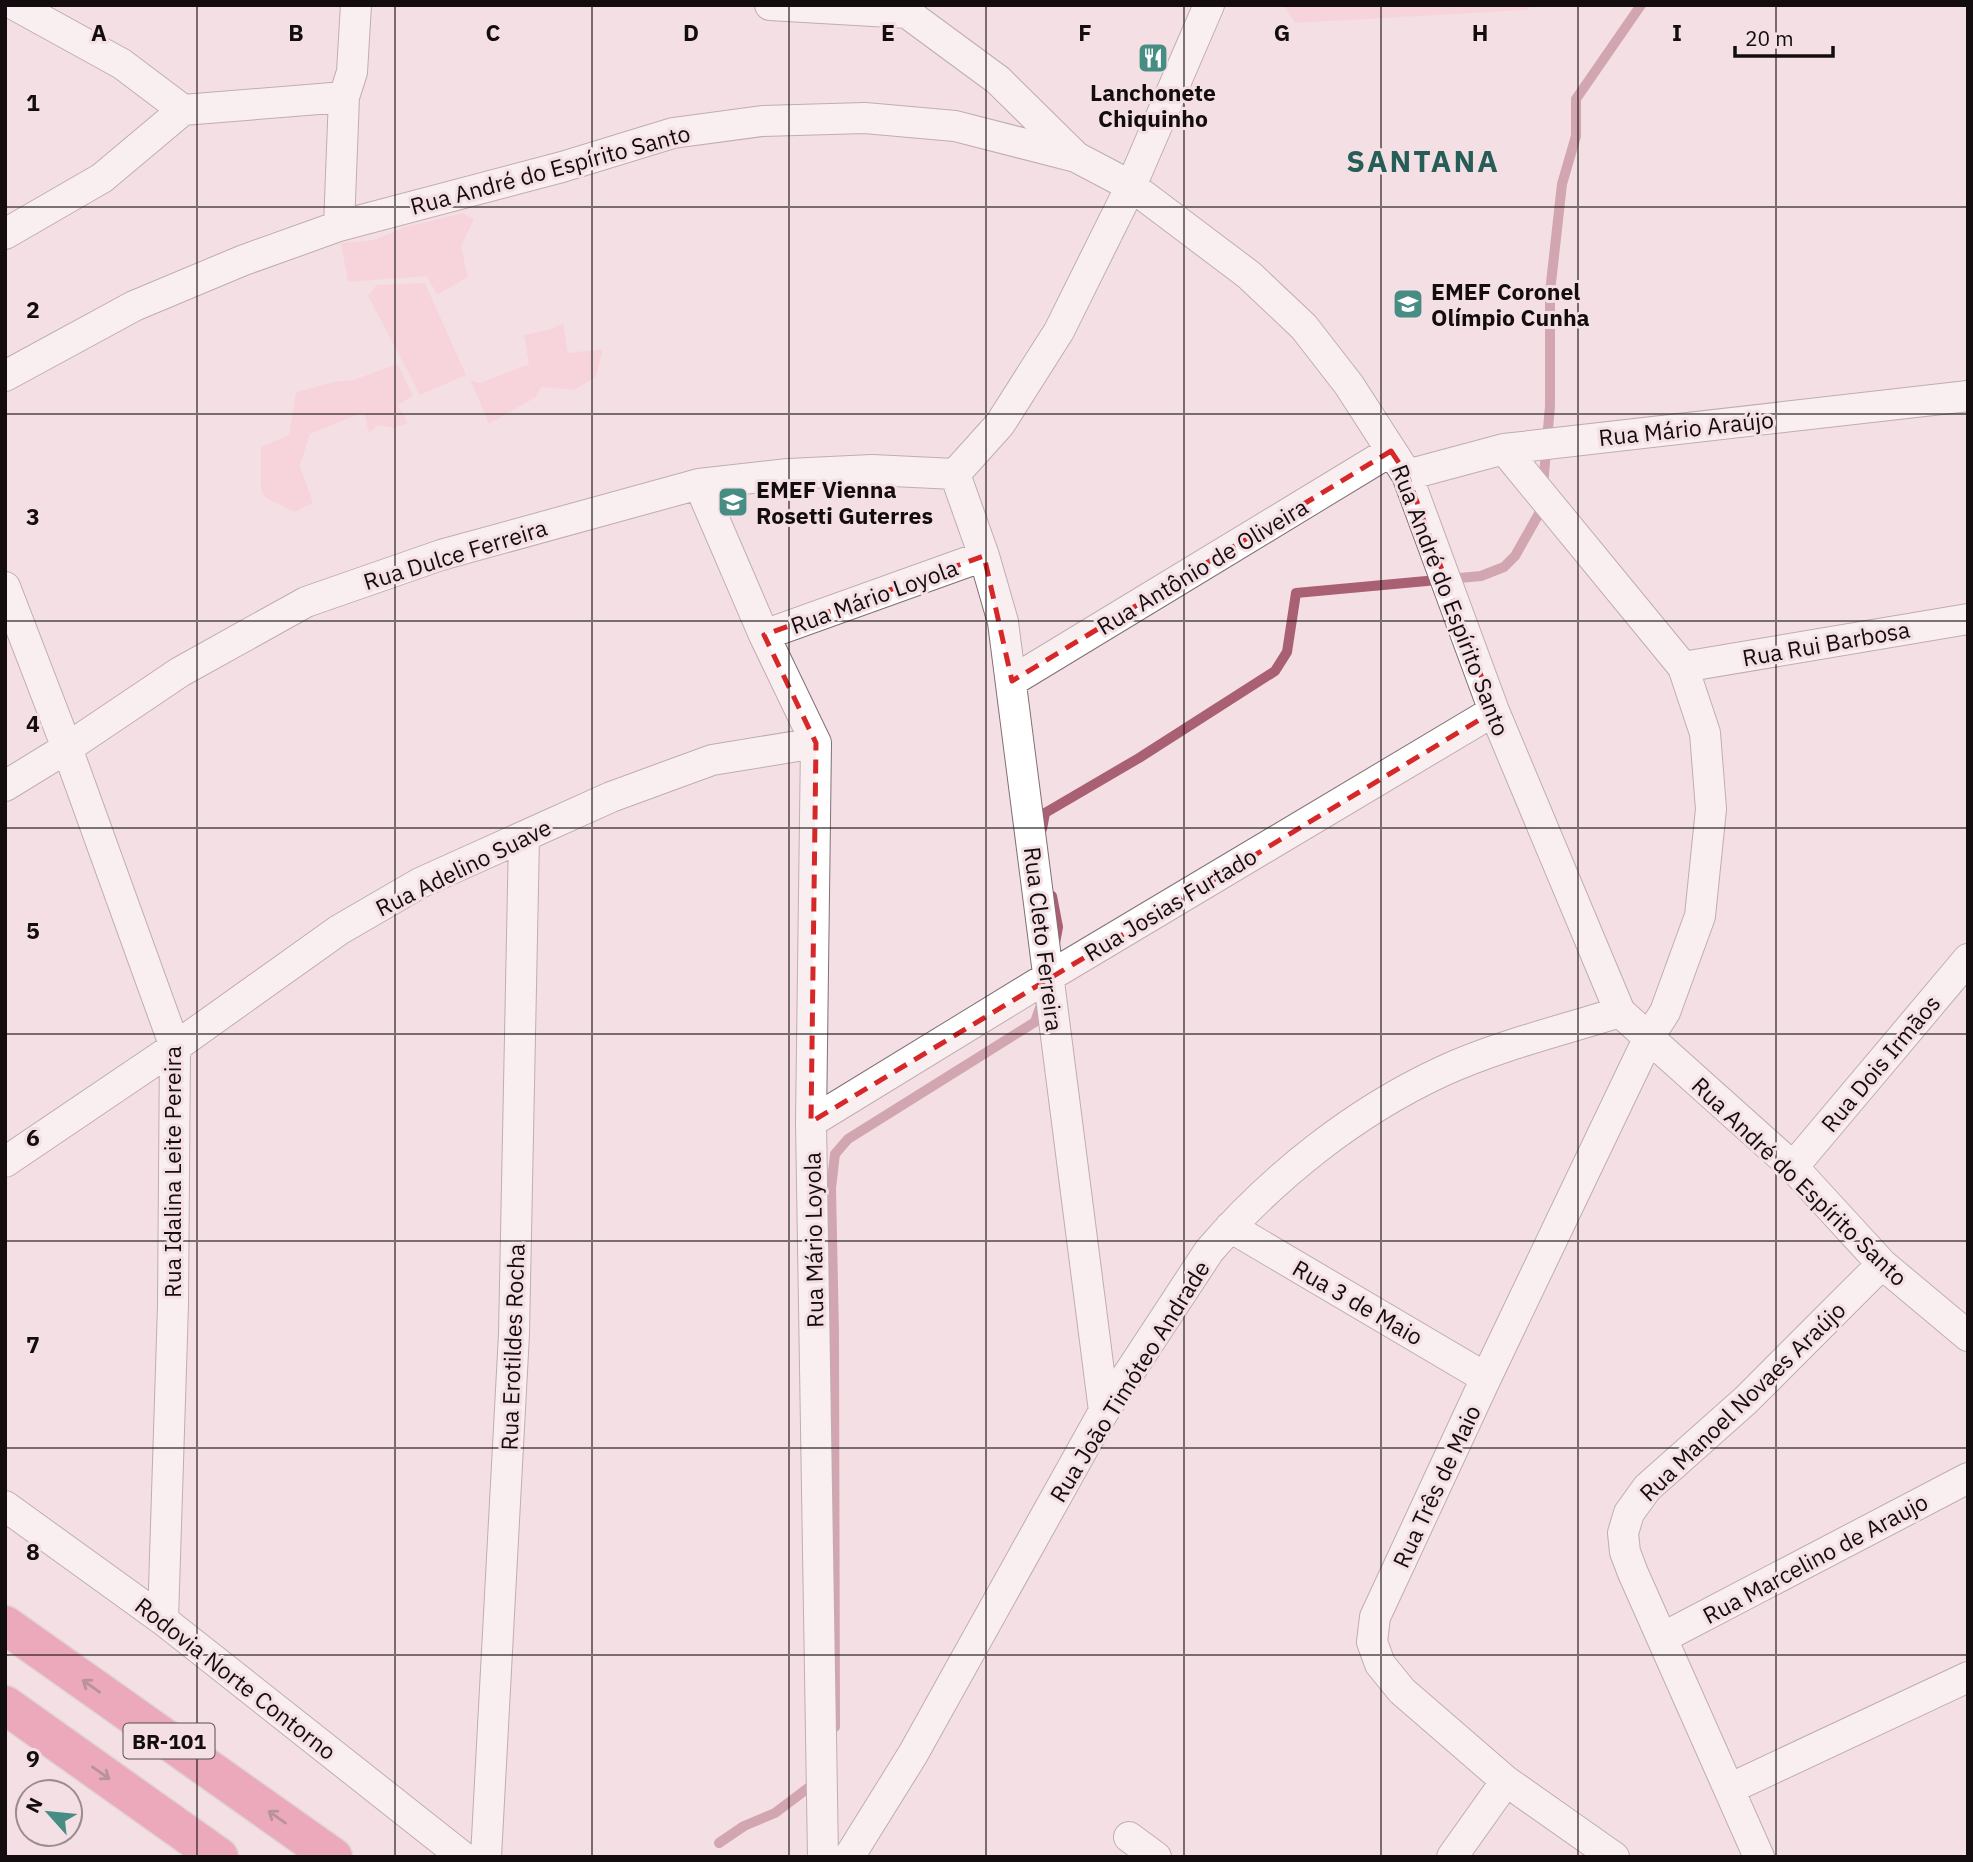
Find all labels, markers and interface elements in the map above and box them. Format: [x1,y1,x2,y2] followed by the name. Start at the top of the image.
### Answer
[1735,14,1833,58] scale bar
[91,17,107,47] text: A
[288,17,304,47] text: B
[486,17,501,47] text: C
[683,17,699,47] text: D
[881,17,895,47] text: E
[1078,17,1092,47] text: F
[1274,17,1290,47] text: G
[1472,17,1488,47] text: H
[1672,17,1682,47] text: I
[1745,24,1794,52] text: 20 m
[1136,41,1170,75] restaurant icon: Lanchonete Chiquinho
[1090,77,1216,133] place label: Lanchonete Chiquinho
[26,87,40,117] text: 1
[407,117,693,221] street label: Rua André do Espírito Santo
[1346,141,1500,180] district label: SANTANA
[1431,276,1590,332] place label: EMEF Coronel Olímpio Cunha
[1391,287,1425,321] school or university icon: EMEF Coronel Olímpio Cunha
[26,294,40,324] text: 2
[1597,404,1775,452] street label: Rua Mário Araújo
[1385,460,1517,740] street label: Rua André do Espírito Santo
[756,474,933,530] place label: EMEF Vienna Rosetti Guterres
[716,485,750,519] school or university icon: EMEF Vienna Rosetti Guterres
[1091,491,1313,641] street label: Rua Antônio de Oliveira
[26,501,40,531] text: 3
[360,512,550,596] street label: Rua Dulce Ferreira
[786,552,962,640] street label: Rua Mário Loyola
[1740,613,1912,673] street label: Rua Rui Barbosa
[26,708,40,738] text: 4
[370,811,556,923] street label: Rua Adelino Suave
[1078,841,1262,967] street label: Rua Josias Furtado
[1018,845,1070,1033] street label: Rua Cleto Ferreira
[26,915,40,945] text: 5
[1814,988,1946,1138] street label: Rua Dois Irmãos
[157,1046,187,1298] street label: Rua Idalina Leite Pereira
[1686,1070,1914,1292] street label: Rua André do Espírito Santo
[26,1122,40,1152] text: 6
[796,1152,830,1328] street label: Rua Mário Loyola
[493,1243,531,1451] street label: Rua Erotildes Rocha
[1287,1253,1429,1351] street label: Rua 3 de Maio
[1042,1255,1216,1507] street label: Rua João Timóteo Andrade
[1633,1295,1851,1507] street label: Rua Manoel Novaes Araújo
[26,1329,40,1359] text: 7
[1385,1400,1487,1572] street label: Rua Três de Maio
[1697,1486,1933,1630] street label: Rua Marcelino de Araujo
[26,1536,40,1566] text: 8
[129,1590,343,1766] street label: Rodovia Norte Contorno
[82,1679,101,1693] one-way arrow
[124,1724,214,1758] road number: BR-101
[26,1743,40,1773] text: 9
[91,1766,110,1780] one-way arrow
[14,1778,84,1848] north arrow
[20,1794,48,1817] text: N
[268,1810,287,1824] one-way arrow

